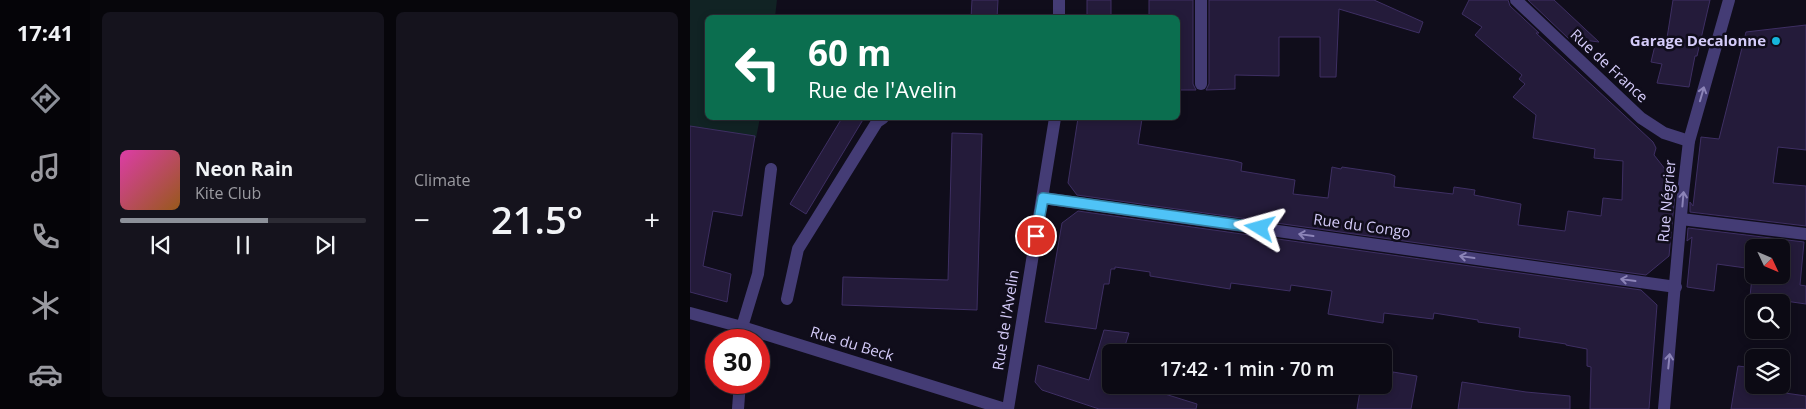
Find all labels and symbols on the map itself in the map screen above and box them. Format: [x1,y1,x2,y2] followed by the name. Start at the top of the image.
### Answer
[1567,24,1653,106] street label: Rue de France
[1630,30,1766,50] place label: Garage Decalonne
[1770,35,1782,47] marker: Garage Decalonne
[1698,87,1708,103] one-way arrow
[1652,159,1680,243] street label: Rue Négrier
[1678,191,1687,207] one-way arrow
[1233,201,1285,253] position arrow
[1312,208,1412,242] street label: Rue du Congo
[1015,215,1057,257] pin
[1298,230,1314,240] one-way arrow
[1745,239,1790,284] north arrow
[1459,252,1475,262] one-way arrow
[987,268,1023,372] street label: Rue de l'Avelin
[1620,275,1636,285] one-way arrow
[808,321,897,365] street label: Rue du Beck
[705,329,770,394] speed limit sign: 30
[1664,353,1674,369] one-way arrow

